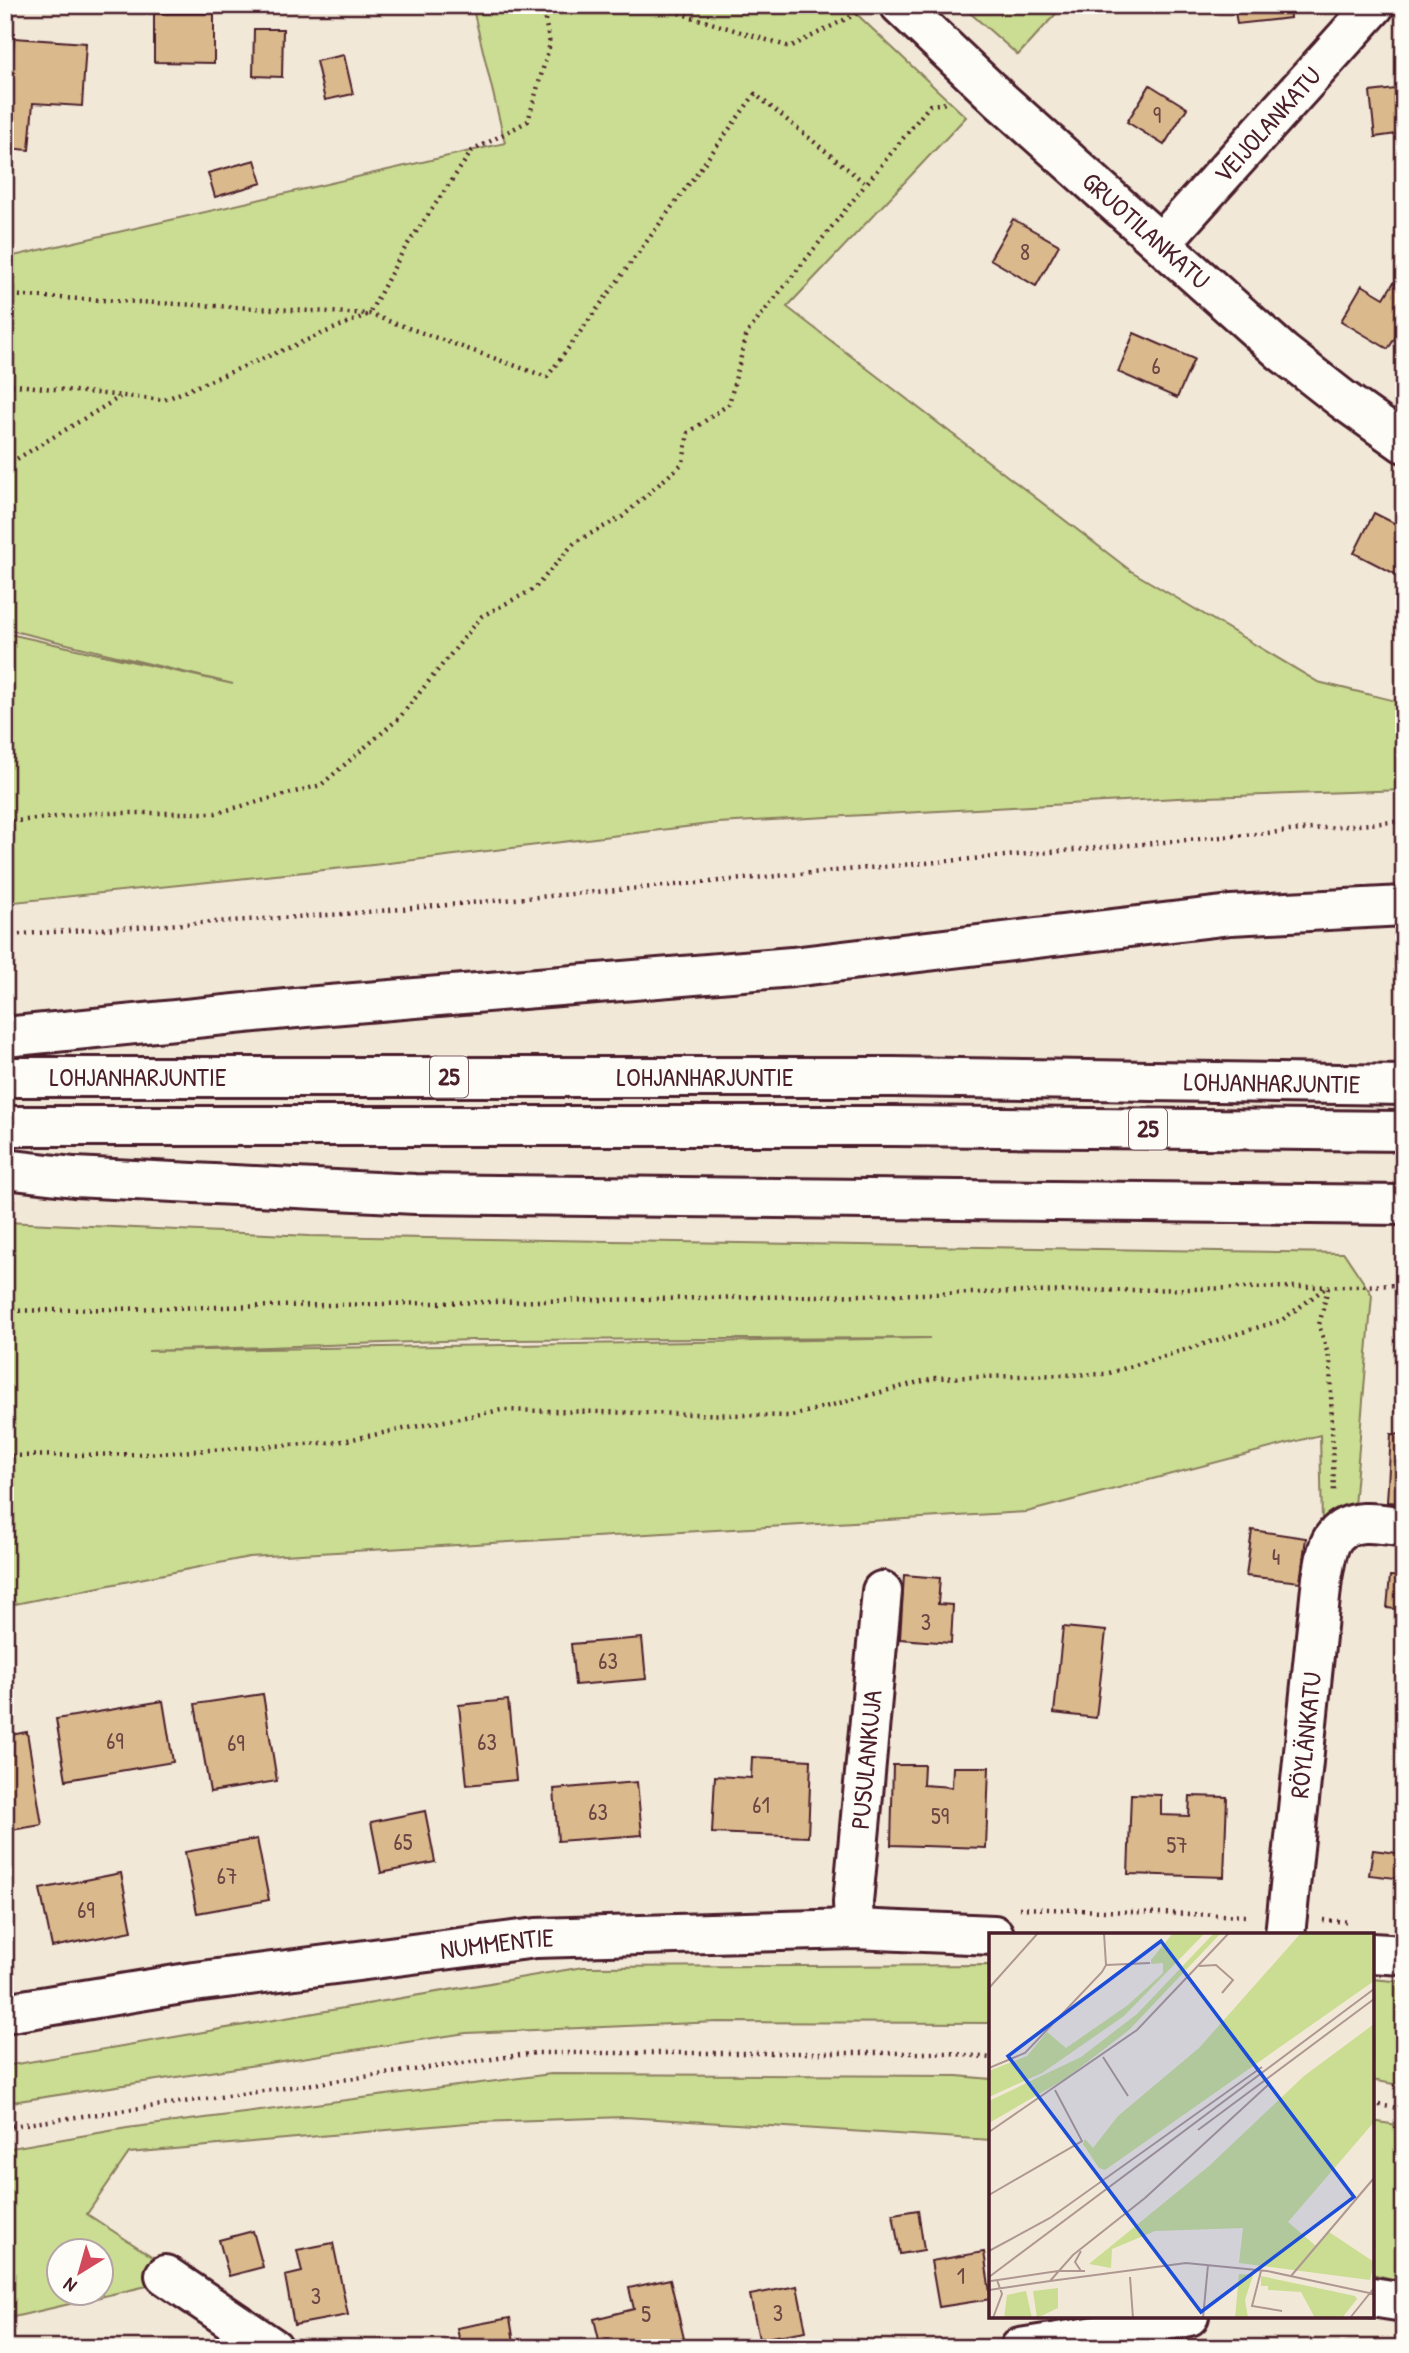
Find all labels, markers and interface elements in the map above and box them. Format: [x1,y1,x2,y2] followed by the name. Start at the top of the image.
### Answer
[1205,59,1329,190] street label: VEIJOLANKATU
[1153,99,1161,130] house number: 9
[1075,164,1218,297] street label: GRUOTILANKATU
[1020,236,1030,267] house number: 8
[1151,350,1161,381] house number: 6
[430,1056,468,1098] road number: 25
[50,1059,227,1094] street label: LOHJANHARJUNTIE
[617,1059,794,1094] street label: LOHJANHARJUNTIE
[1183,1064,1361,1101] street label: LOHJANHARJUNTIE
[1129,1108,1167,1149] road number: 25
[1272,1541,1280,1572] house number: 4
[921,1606,931,1637] house number: 3
[598,1645,618,1676] house number: 63
[1281,1670,1329,1800] street label: RÖYLÄNKATU
[842,1688,890,1831] street label: PUSULANKUJA
[106,1725,124,1756] house number: 69
[477,1726,497,1757] house number: 63
[227,1727,245,1758] house number: 69
[752,1789,770,1820] house number: 61
[588,1796,608,1827] house number: 63
[931,1800,949,1831] house number: 59
[394,1826,413,1857] house number: 65
[1166,1829,1188,1860] house number: 57
[217,1860,237,1891] house number: 67
[77,1894,95,1925] house number: 69
[438,1919,555,1967] street label: NUMMENTIE
[989,1933,1374,2318] inset map
[46,2238,116,2308] north arrow
[957,2260,965,2291] house number: 1
[58,2272,82,2299] text: N
[311,2280,321,2311] house number: 3
[773,2297,783,2328] house number: 3
[641,2298,651,2329] house number: 5

